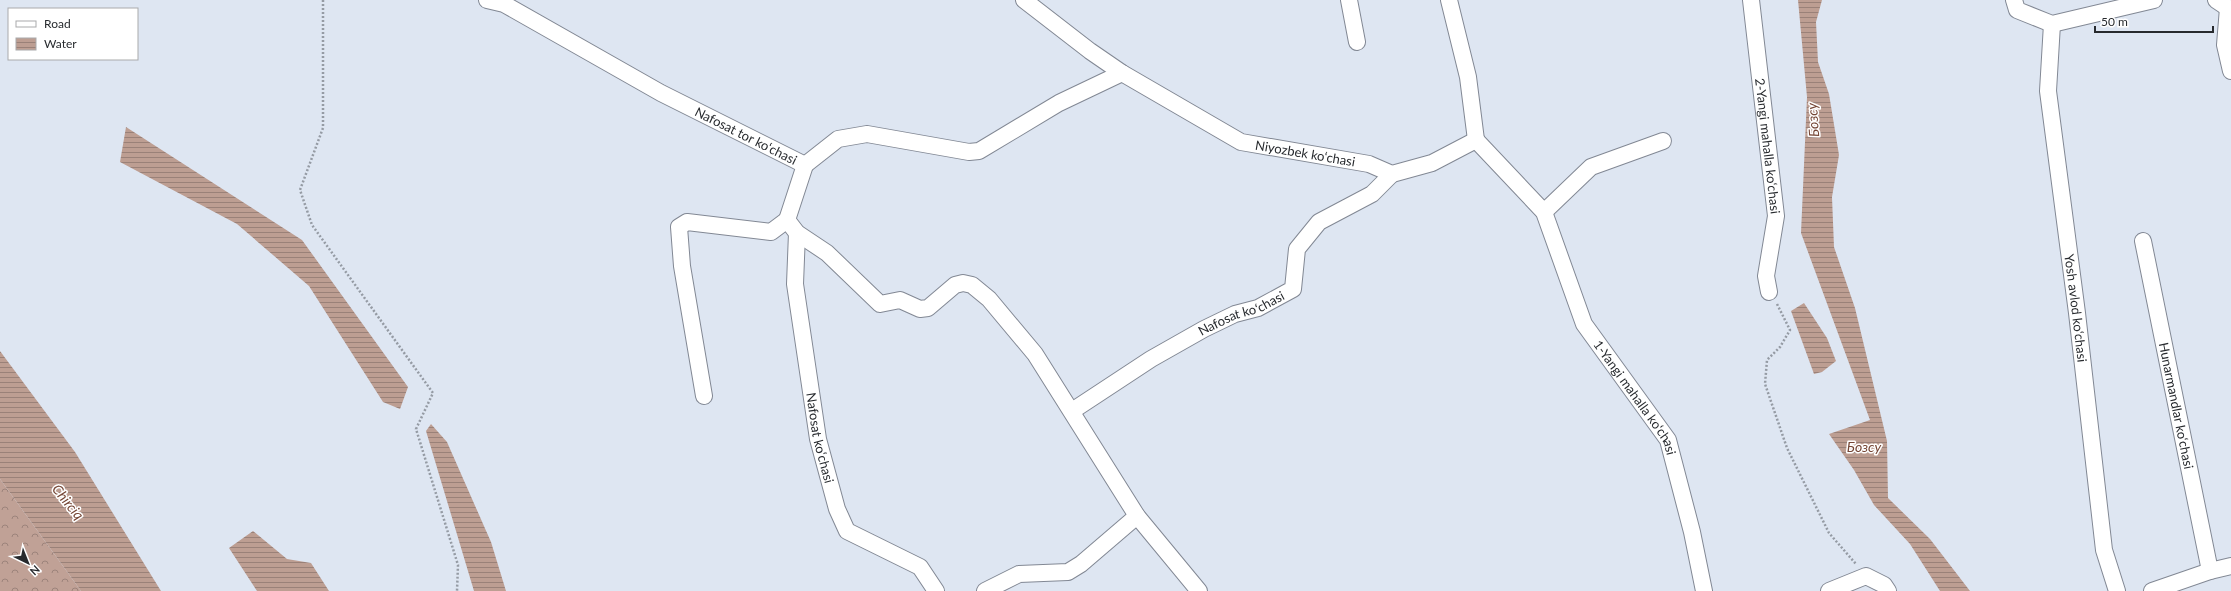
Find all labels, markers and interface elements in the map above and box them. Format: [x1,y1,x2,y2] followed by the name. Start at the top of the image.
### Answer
[8,8,138,60] legend
[2095,8,2213,34] scale bar
[2101,14,2128,29] text: 50 m
[44,16,71,31] text: Road
[44,36,77,51] text: Water
[1752,77,1784,215] street label: 2-Yangi mahalla ko‘chasi
[1803,102,1822,138] water label: Бозсу
[692,103,800,168] street label: Nafosat tor ko‘chasi
[1254,137,1356,169] street label: Niyozbek ko‘chasi
[2061,253,2091,363] street label: Yosh avlod ko‘chasi
[1195,287,1287,339] street label: Nafosat ko‘chasi
[1590,337,1680,457] street label: 1-Yangi mahalla ko‘chasi
[2156,341,2197,470] street label: Hunarmandlar ko‘chasi
[803,391,838,485] street label: Nafosat ko‘chasi
[1847,438,1881,455] water label: Бозсу
[49,481,88,523] water label: Chirciq
[8,543,48,583] north arrow
[28,563,43,578] text: N

